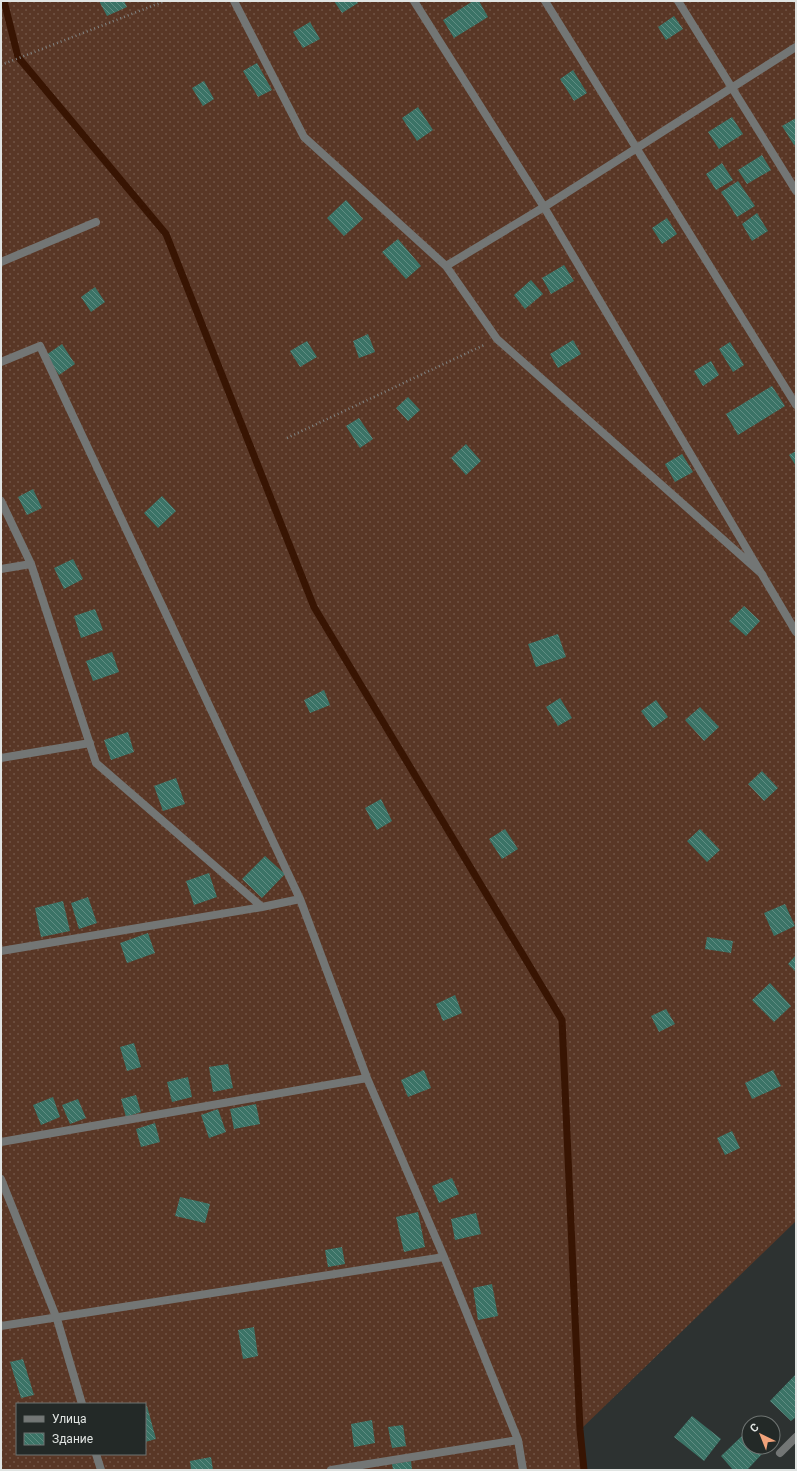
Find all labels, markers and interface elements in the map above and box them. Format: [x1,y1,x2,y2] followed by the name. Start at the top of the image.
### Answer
[16,1403,146,1455] legend
[52,1412,87,1426] text: Улица
[741,1415,781,1455] north arrow
[747,1421,762,1435] text: С
[52,1432,93,1446] text: Здание

